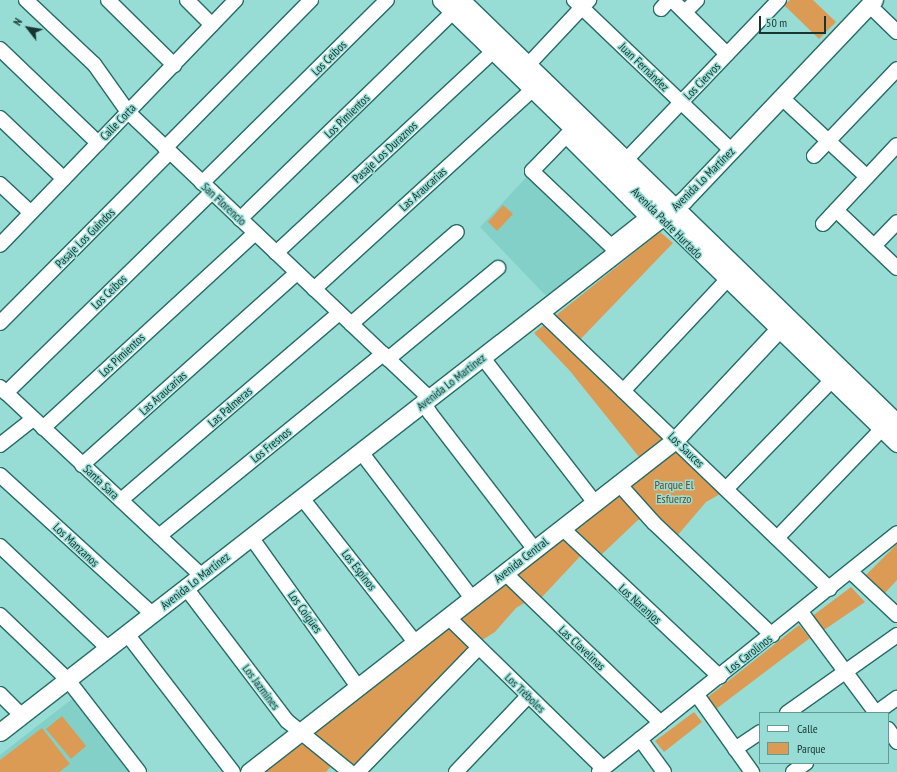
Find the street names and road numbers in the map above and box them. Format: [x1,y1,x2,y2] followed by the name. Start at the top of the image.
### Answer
[309,38,349,78] street label: Los Ceibos
[616,40,672,94] street label: Juan Fernández
[681,59,723,103] street label: Los Ciervos
[321,91,373,141] street label: Los Pimientos
[97,101,139,143] street label: Calle Corta
[350,118,420,186] street label: Pasaje Los Duraznos
[668,144,738,214] street label: Avenida Lo Martínez
[396,164,450,214] street label: Las Araucarias
[199,180,249,228] street label: San Florencio
[628,184,706,262] street label: Avenida Padre Hurtado
[52,205,118,271] street label: Pasaje Los Guindos
[88,272,130,312] street label: Los Ceibos
[96,330,148,380] street label: Los Pimientos
[414,351,488,413] street label: Avenida Lo Martínez
[136,368,190,418] street label: Las Araucarias
[205,384,255,430] street label: Las Palmeras
[248,424,294,466] street label: Los Fresnos
[665,429,707,471] street label: Los Sauces
[80,462,122,502] street label: Santa Sara
[50,520,102,570] street label: Los Manzanos
[491,534,551,586] street label: Avenida Central
[339,547,379,593] street label: Los Espinos
[158,550,232,612] street label: Avenida Lo Martínez
[616,581,664,627] street label: Los Naranjos
[285,588,325,636] street label: Los Coigües
[556,623,608,673] street label: Las Clavelinas
[723,631,775,677] street label: Los Carolinos
[239,662,283,712] street label: Los Jazmines
[502,670,548,716] street label: Los Tréboles

